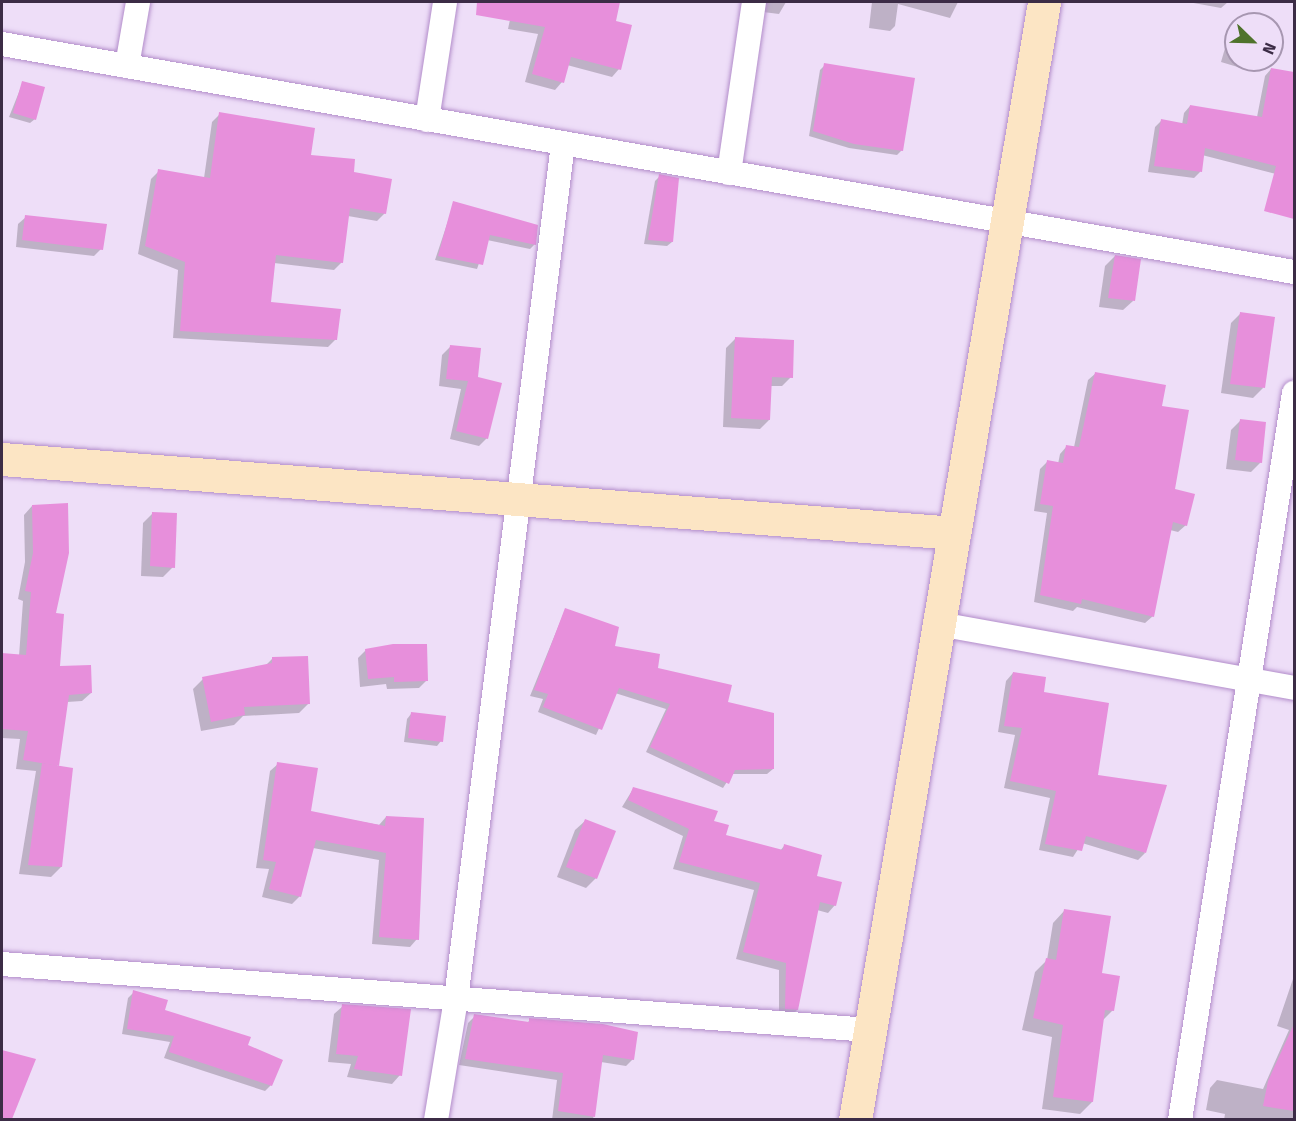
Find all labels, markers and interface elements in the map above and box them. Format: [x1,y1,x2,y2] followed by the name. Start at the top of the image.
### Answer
[1224,12,1284,72] north arrow
[1258,40,1280,57] text: N

